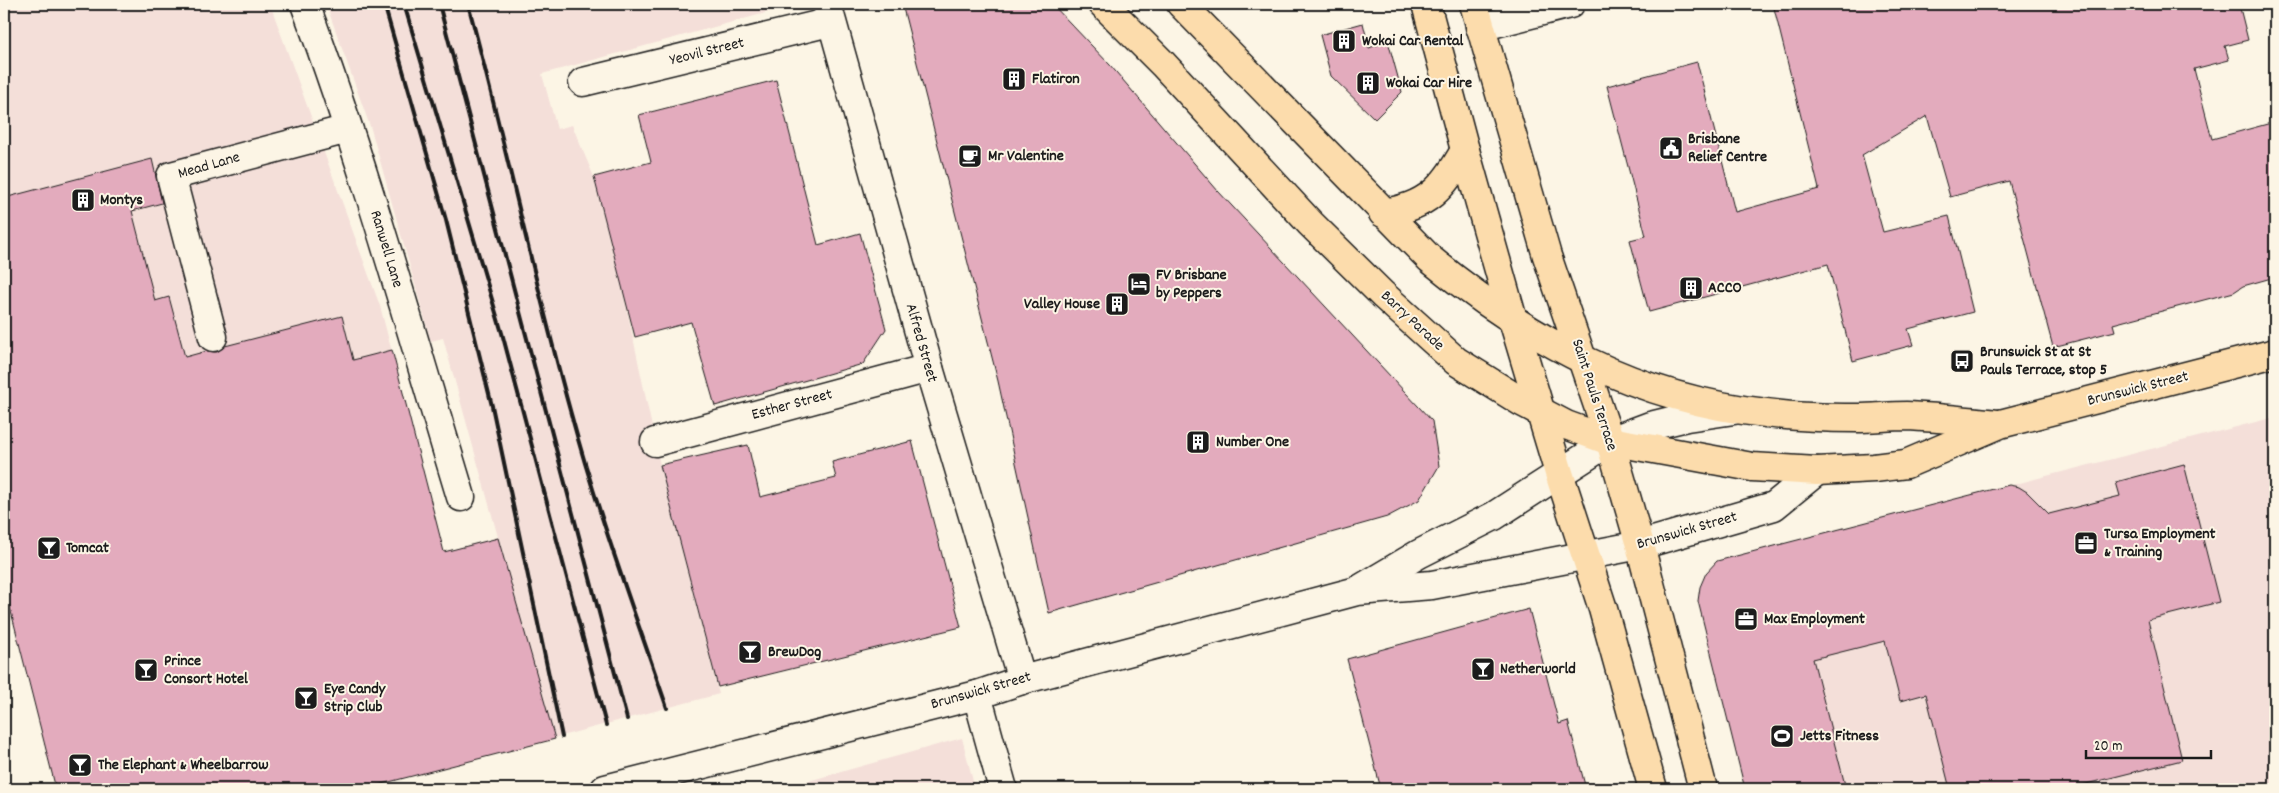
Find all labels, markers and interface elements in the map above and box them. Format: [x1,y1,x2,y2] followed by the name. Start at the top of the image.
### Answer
[1331,28,1357,54] building icon: Wokai Car Rental
[1362,30,1464,53] place label: Wokai Car Rental
[667,32,747,72] street label: Yeovil Street
[1001,66,1027,92] building icon: Flatiron
[1032,68,1080,91] place label: Flatiron
[1355,70,1381,96] building icon: Wokai Car Hire
[1386,72,1472,95] place label: Wokai Car Hire
[1688,128,1767,169] place label: Brisbane Relief Centre
[1658,135,1684,161] public building icon: Brisbane Relief Centre
[957,143,983,169] cafe icon: Mr Valentine
[988,145,1064,168] place label: Mr Valentine
[175,146,243,186] street label: Mead Lane
[70,187,96,213] building icon: Montys
[100,189,143,212] place label: Montys
[363,207,409,291] street label: Ranwell Lane
[1156,264,1227,305] place label: FV Brisbane by Peppers
[1126,271,1152,297] hotel icon: FV Brisbane by Peppers
[1678,275,1704,301] building icon: ACCO
[1708,277,1742,300] place label: ACCO
[1375,285,1449,357] street label: Barry Parade
[1104,291,1130,317] building icon: Valley House
[1024,293,1100,316] place label: Valley House
[899,301,943,385] street label: Alfred Street
[1565,336,1623,454] street label: Saint Pauls Terrace
[1980,341,2107,382] place label: Brunswick St at St Pauls Terrace, stop 5
[1949,348,1975,374] bus stop icon: Brunswick St at St Pauls Terrace, stop 5
[2085,365,2191,413] street label: Brunswick Street
[749,383,835,427] street label: Esther Street
[1185,429,1211,455] building icon: Number One
[1216,431,1289,454] place label: Number One
[1634,506,1740,556] street label: Brunswick Street
[2104,523,2216,564] place label: Tursa Employment & Training
[2073,530,2099,556] office icon: Tursa Employment & Training
[36,535,62,561] bar icon: Tomcat
[66,537,109,560] place label: Tomcat
[1733,606,1759,632] office icon: Max Employment
[1764,608,1865,631] place label: Max Employment
[737,639,763,665] bar icon: BrewDog
[768,641,821,664] place label: BrewDog
[164,650,248,691] place label: Prince Consort Hotel
[1470,656,1496,682] bar icon: Netherworld
[133,657,159,683] bar icon: Prince Consort Hotel
[1500,658,1576,681] place label: Netherworld
[928,666,1034,716] street label: Brunswick Street
[324,678,387,719] place label: Eye Candy Strip Club
[293,685,319,711] bar icon: Eye Candy Strip Club
[1769,723,1795,749] sports icon: Jetts Fitness
[1800,725,1879,748] place label: Jetts Fitness
[2086,728,2212,760] scale bar
[2094,736,2122,758] text: 20 m
[67,752,93,778] bar icon: The Elephant & Wheelbarrow
[98,754,269,777] place label: The Elephant & Wheelbarrow

